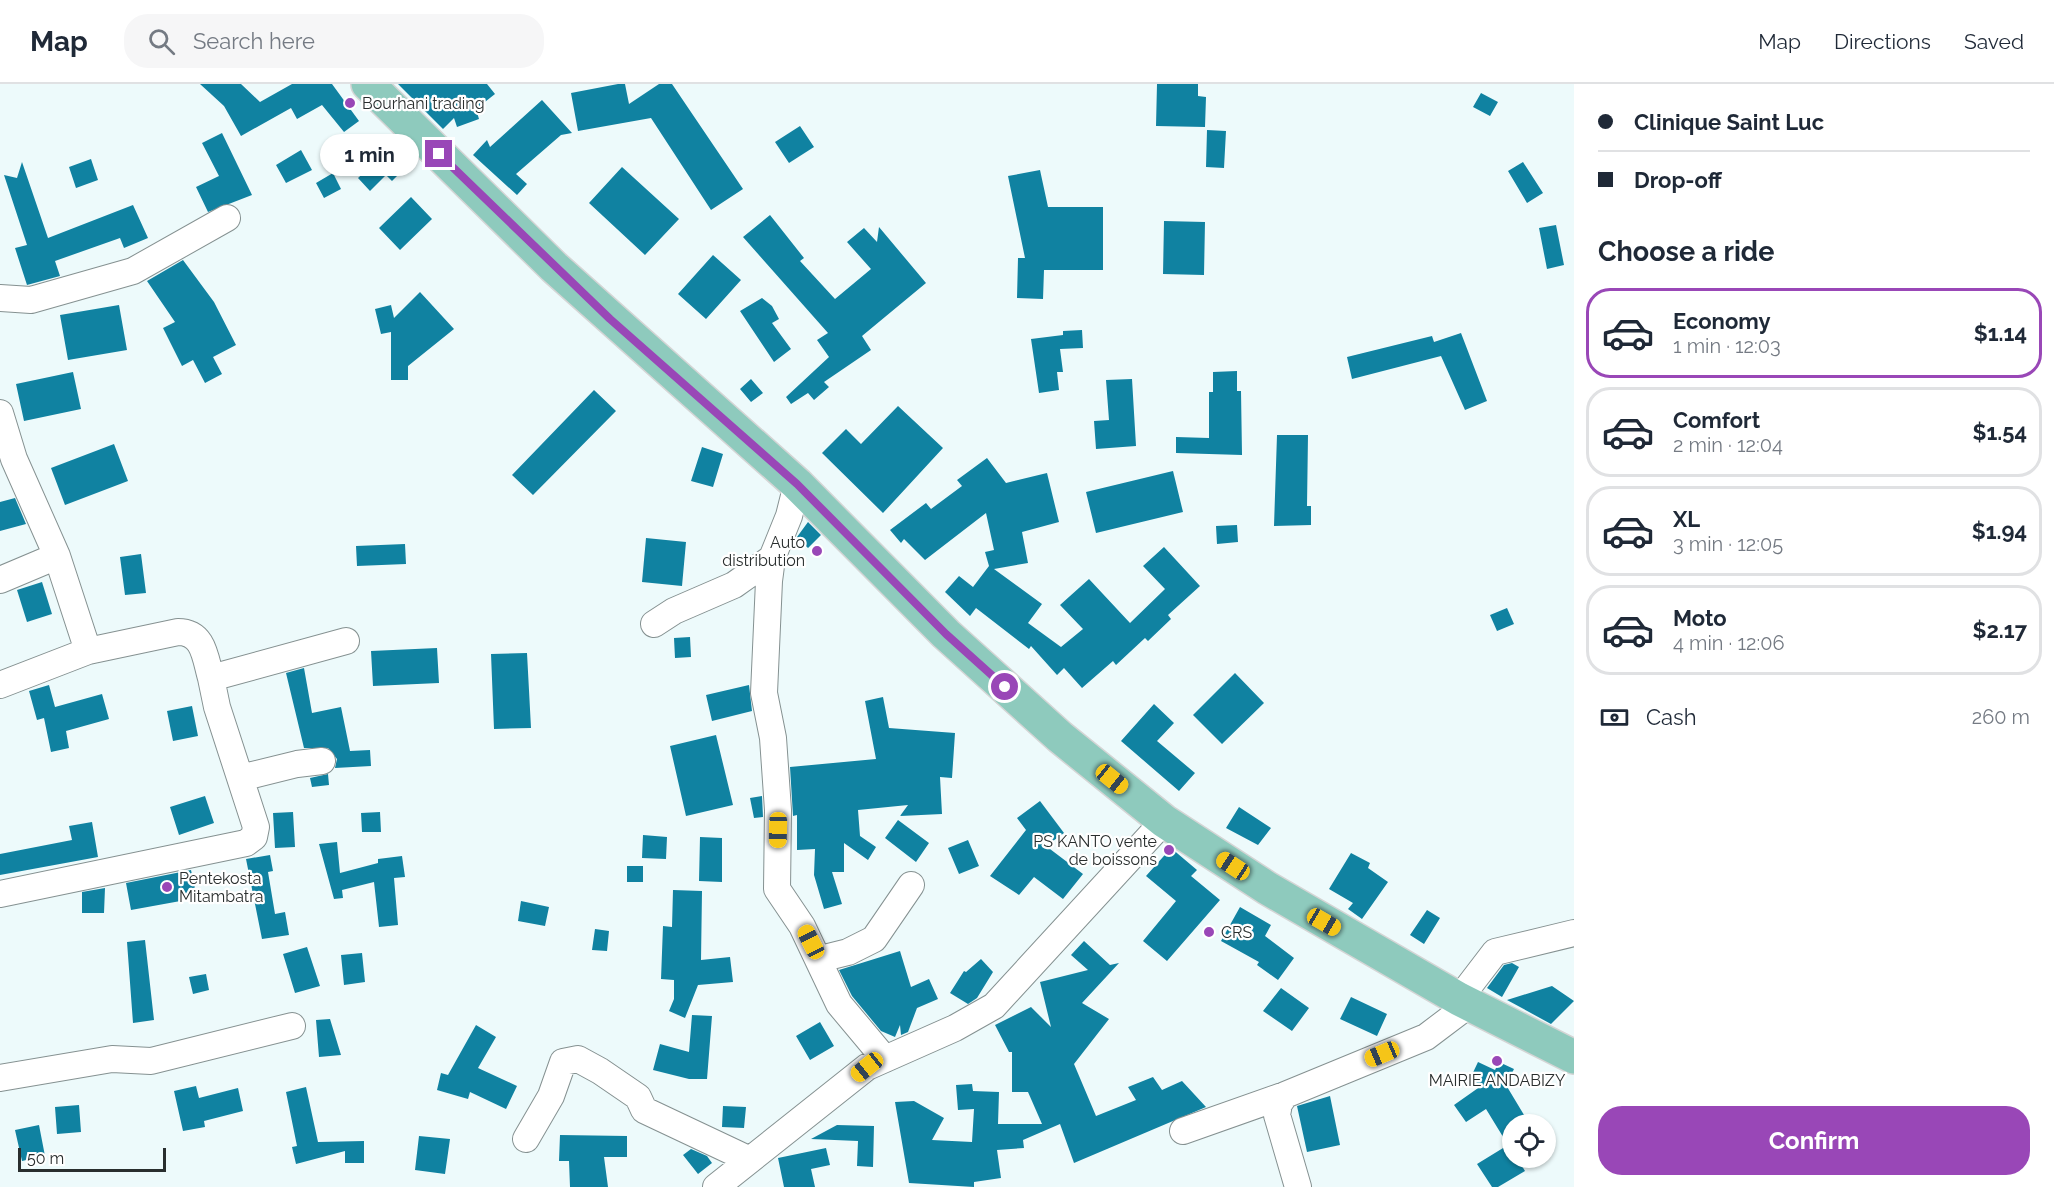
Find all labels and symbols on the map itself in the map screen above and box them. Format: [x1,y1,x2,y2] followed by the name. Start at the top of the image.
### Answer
[362,94,485,113] place label: Bourhani trading
[343,96,357,110] marker: Bourhani trading
[319,133,418,175] callout: 1 min
[425,140,452,167] route end
[722,533,805,570] place label: Auto distribution
[810,544,824,558] marker: Auto distribution
[991,673,1018,700] route start
[1092,761,1132,797] car
[769,812,787,848] car
[1033,832,1157,869] place label: PS KANTO vente de boissons
[1162,843,1176,857] marker: PS KANTO vente de boissons
[1213,849,1253,883] car
[179,869,264,906] place label: Pentekosta Mitambatra
[160,880,174,894] marker: Pentekosta Mitambatra
[1304,905,1344,939] car
[795,922,827,962] car
[1221,923,1252,942] place label: CRS
[1202,925,1216,939] marker: CRS
[1362,1039,1402,1069] car
[847,1049,887,1085] car
[1490,1054,1504,1068] marker: MAIRIE ANDABIZY
[1429,1071,1566,1090] place label: MAIRIE ANDABIZY
[18,1145,166,1172] scale bar

